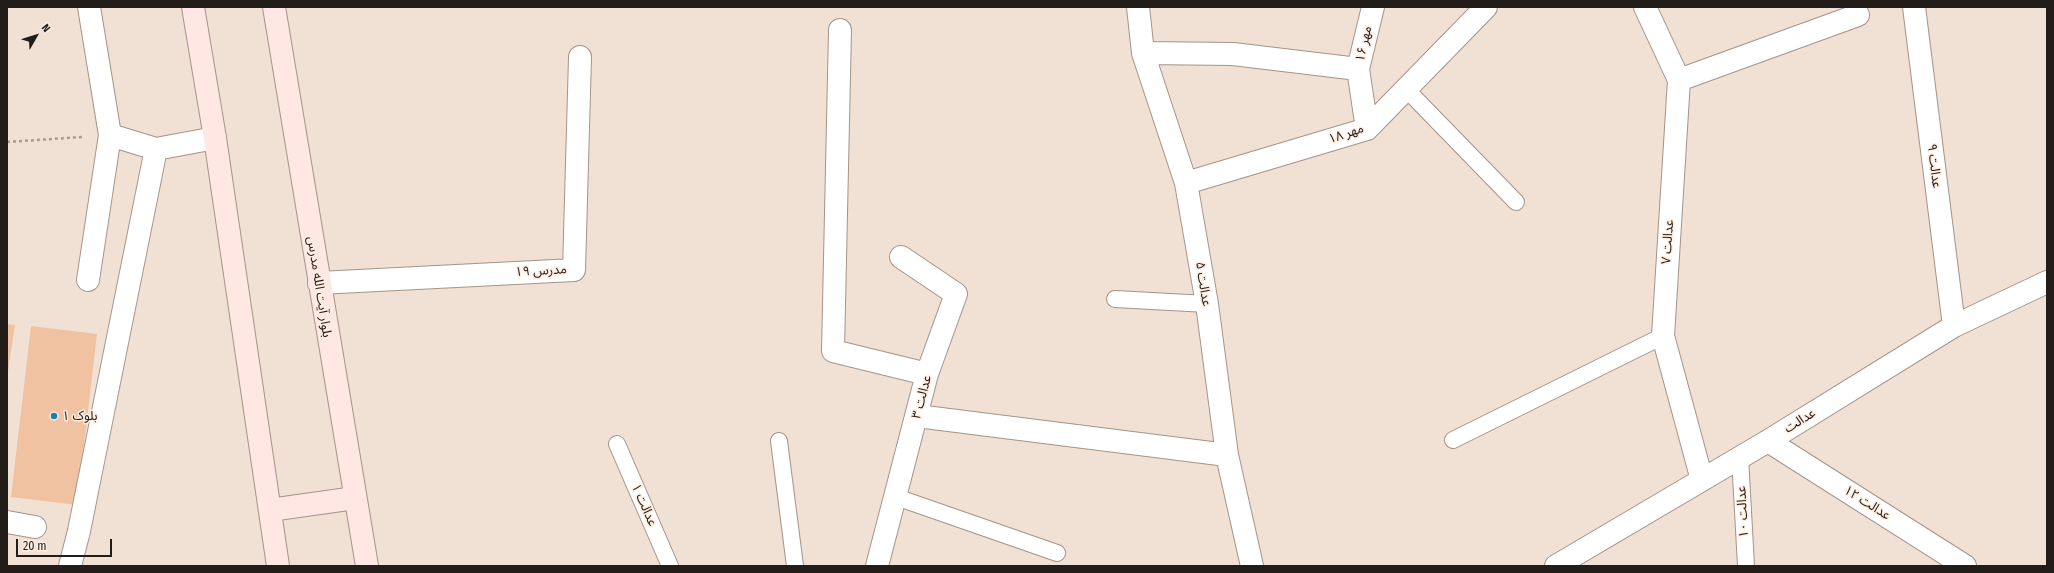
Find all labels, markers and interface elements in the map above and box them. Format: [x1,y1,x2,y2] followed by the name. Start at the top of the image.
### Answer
[16,16,56,56] north arrow
[39,21,53,35] text: N
[1352,24,1376,64] street label: مهر ۱۶
[1326,121,1366,147] street label: مهر ۱۸
[1924,143,1944,189] street label: عدالت ۹
[1659,219,1677,265] street label: عدالت ۷
[303,235,335,339] street label: بلوار آیت الله مدرس
[1192,261,1214,307] street label: عدالت ۵
[515,262,567,280] street label: مدرس ۱۹
[909,373,935,421] street label: عدالت ۳
[1781,405,1819,437] street label: عدالت
[62,408,97,424] place label: بلوک ۱
[49,411,59,421] marker: بلوک ۱
[628,481,660,529] street label: عدالت ۱
[1841,483,1893,523] street label: عدالت ۱۲
[1734,486,1752,538] street label: عدالت ۱۰
[18,531,114,557] scale bar
[23,539,47,553] text: 20 m

